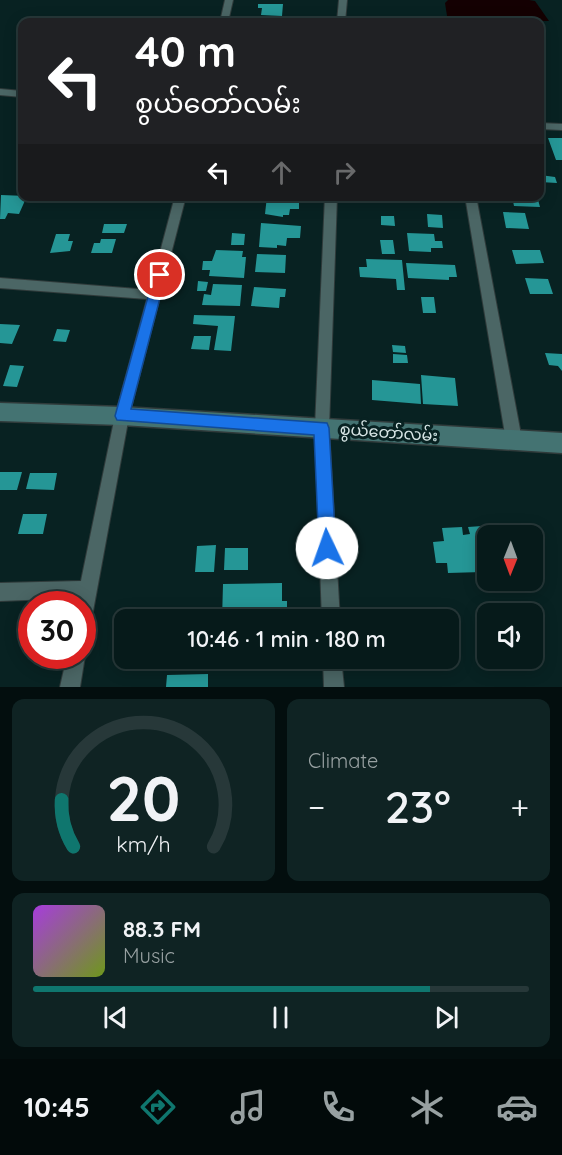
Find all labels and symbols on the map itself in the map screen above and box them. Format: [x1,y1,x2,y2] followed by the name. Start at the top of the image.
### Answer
[134,249,185,300] pin
[339,418,439,449] street label: စွယ်တော်လမ်း
[295,516,359,580] position arrow
[477,525,543,591] north arrow
[18,591,96,669] speed limit sign: 30

